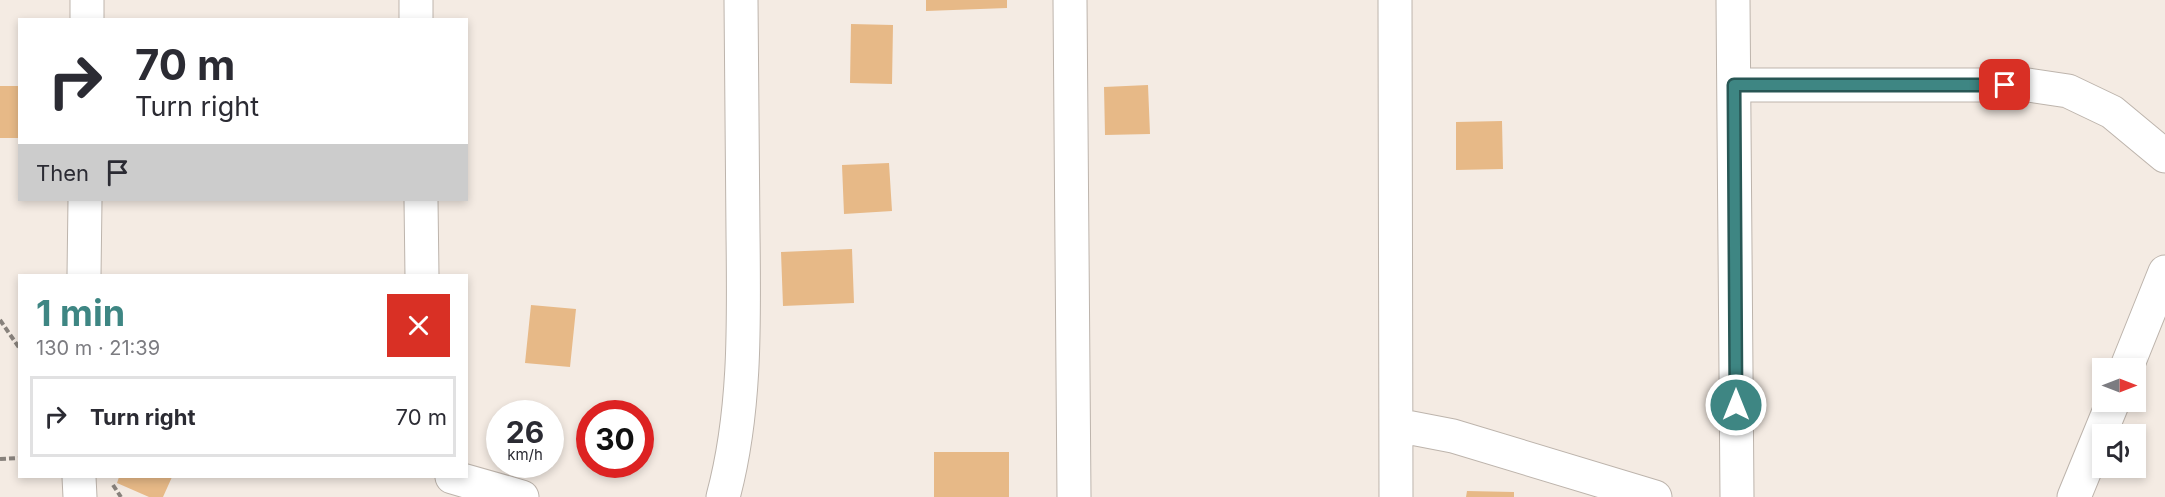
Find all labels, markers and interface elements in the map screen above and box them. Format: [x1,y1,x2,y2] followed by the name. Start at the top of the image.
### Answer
[135,39,235,90] text: 70 m
[36,42,114,120] icon: right
[1979,59,2030,110] pin
[1988,68,2021,101] icon: arrive
[135,90,259,123] text: Turn right
[101,156,134,189] icon: arrive
[36,160,89,186] text: Then
[36,291,125,335] text: 1 min
[387,294,450,357] button: close
[36,336,160,360] text: 130 m · 21:39
[2092,358,2146,412] north arrow
[2092,358,2146,478] map controls
[1704,373,1768,437] position arrow
[39,400,72,433] icon: right
[576,400,654,478] speed limit sign: 30
[90,404,196,430] text: Turn right
[396,404,447,430] text: 70 m
[506,414,544,450] text: 26
[2092,424,2146,478] button: sound
[507,445,543,464] text: km/h

